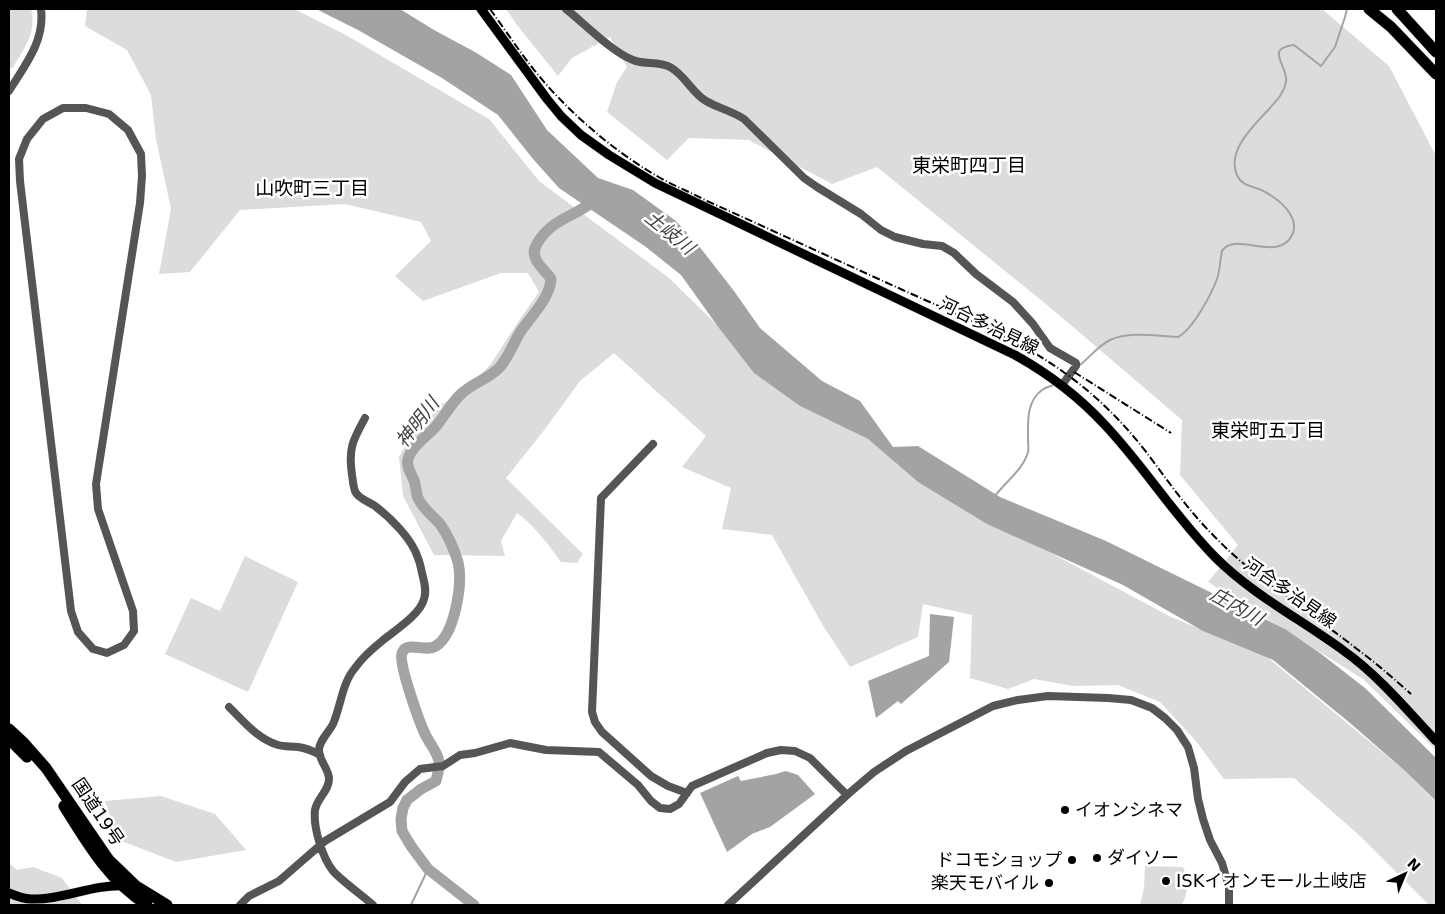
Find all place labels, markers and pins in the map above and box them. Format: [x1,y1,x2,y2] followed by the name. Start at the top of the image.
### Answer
[1075,799,1183,820] place label: イオンシネマ
[1059,804,1071,816] marker: イオンシネマ
[1107,847,1179,868] place label: ダイソー
[936,849,1062,870] place label: ドコモショップ
[1091,852,1103,864] marker: ダイソー
[1066,854,1078,866] marker: ドコモショップ
[1176,870,1367,891] place label: ISKイオンモール土岐店
[931,872,1039,893] place label: 楽天モバイル
[1160,875,1172,887] marker: ISKイオンモール土岐店
[1043,877,1055,889] marker: 楽天モバイル

